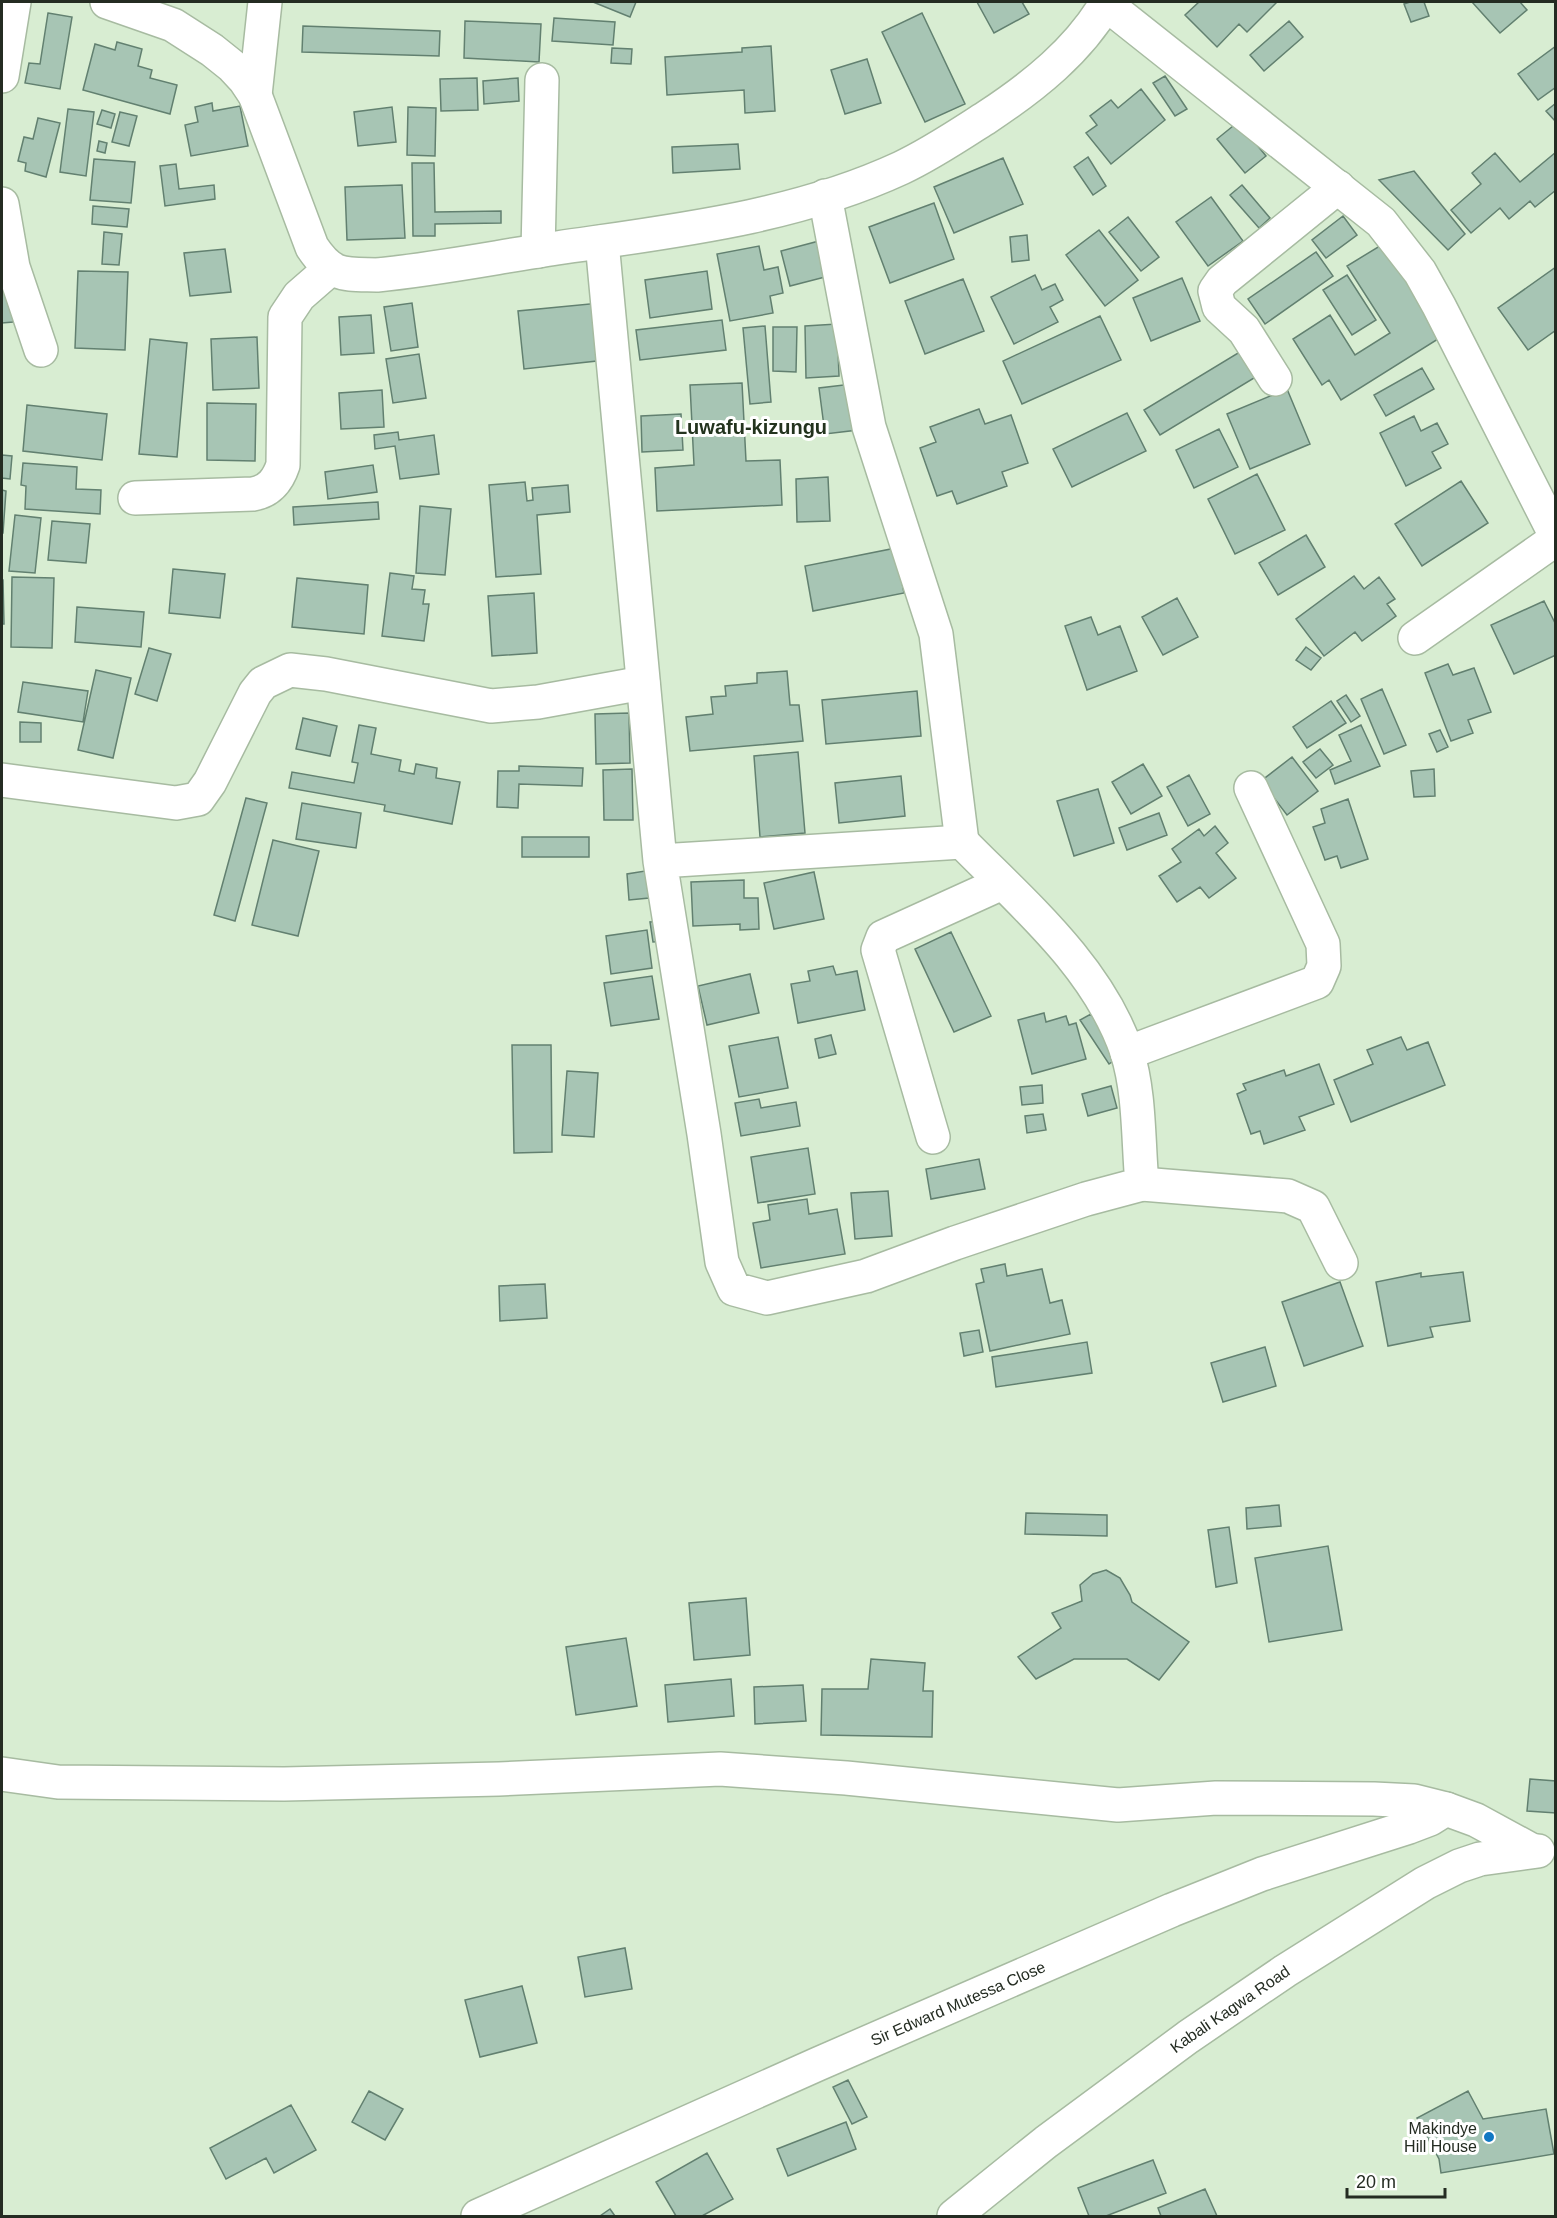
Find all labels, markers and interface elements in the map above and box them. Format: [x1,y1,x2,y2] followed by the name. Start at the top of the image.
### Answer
[675,416,827,438] district label: Luwafu-kizungu
[868,1958,1048,2049] street label: Sir Edward Mutessa Close
[1167,1962,1293,2056] street label: Kabali Kagwa Road
[1404,2120,1477,2155] place label: Makindye Hill House
[1482,2130,1496,2144] marker: Makindye Hill House
[1347,2161,1444,2199] scale bar
[1356,2172,1396,2192] text: 20 m

